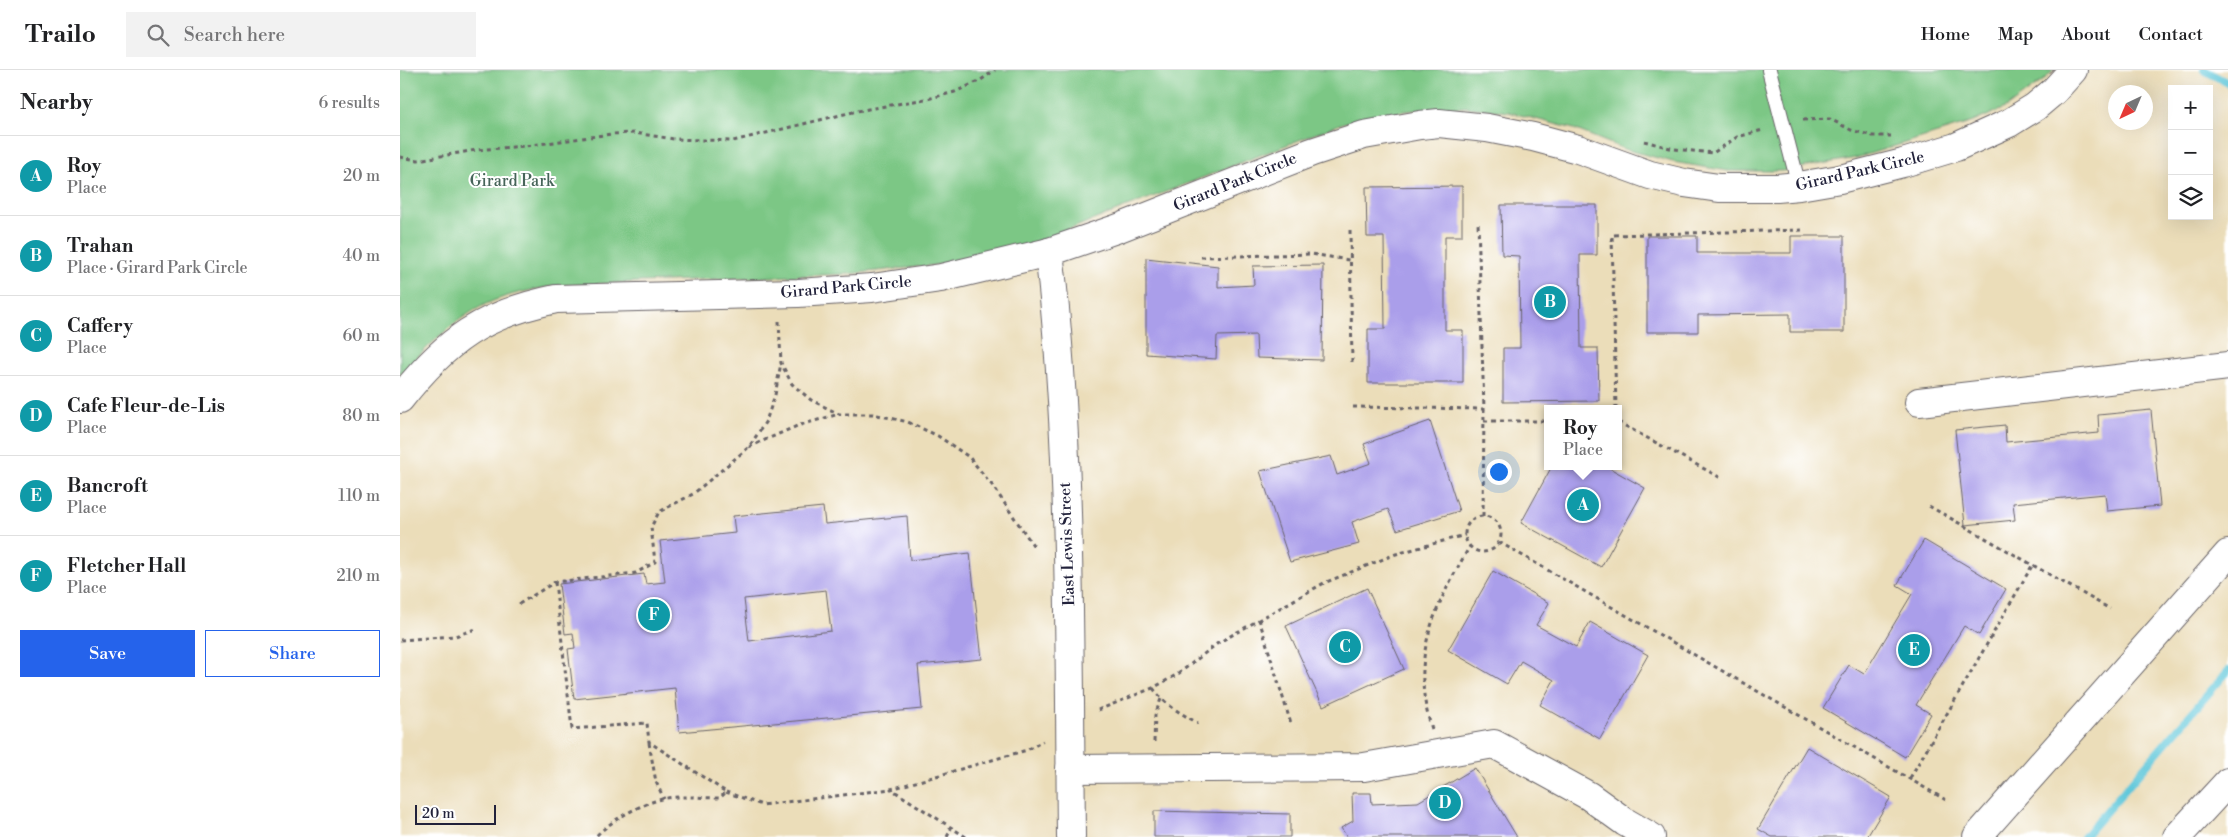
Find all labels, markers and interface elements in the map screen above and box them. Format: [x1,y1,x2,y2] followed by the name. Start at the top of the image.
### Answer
[126,12,476,57] search box
[25,20,96,50] text: Trailo
[144,21,172,49] icon: search
[184,23,285,47] text: Search here
[1921,23,1970,46] text: Home
[1998,23,2034,46] text: Map
[2062,23,2111,46] text: About
[2139,23,2203,46] text: Contact
[2108,85,2153,130] north arrow
[2168,85,2213,220] map controls
[2168,85,2213,130] button: +
[20,90,93,116] text: Nearby
[319,93,380,113] text: 6 results
[2168,130,2213,175] button: −
[1794,146,1926,196] street label: Girard Park Circle
[1170,148,1300,216] street label: Girard Park Circle
[67,154,101,178] text: Roy
[30,166,42,186] text: A
[343,166,380,186] text: 20 m
[470,171,556,191] park label: Girard Park
[2168,175,2213,220] button: layers
[67,178,107,198] text: Place
[67,234,133,258] text: Trahan
[30,246,42,266] text: B
[343,246,380,266] text: 40 m
[67,258,248,278] text: Place · Girard Park Circle
[780,271,912,303] street label: Girard Park Circle
[1534,283,1566,321] pin: B
[67,314,133,338] text: Caffery
[30,326,42,346] text: C
[342,326,380,346] text: 60 m
[67,338,107,358] text: Place
[67,394,225,418] text: Cafe Fleur-de-Lis
[1544,405,1622,470] popup
[30,406,42,426] text: D
[342,406,380,426] text: 80 m
[1563,416,1597,440] text: Roy
[67,418,107,438] text: Place
[1563,440,1603,460] text: Place
[1486,459,1512,485] your location
[67,474,148,498] text: Bancroft
[1055,481,1079,606] street label: East Lewis Street
[30,486,42,506] text: E
[338,486,380,506] text: 110 m
[1567,486,1599,524] pin: A
[67,498,107,518] text: Place
[67,554,186,578] text: Fletcher Hall
[30,566,42,586] text: F
[336,566,380,586] text: 210 m
[67,578,107,598] text: Place
[638,596,670,634] pin: F
[1329,628,1361,666] pin: C
[20,630,195,677] button: Save
[205,630,380,677] button: Share
[1898,631,1930,669] pin: E
[1429,784,1461,822] pin: D
[415,802,496,825] scale bar
[422,805,454,823] text: 20 m

